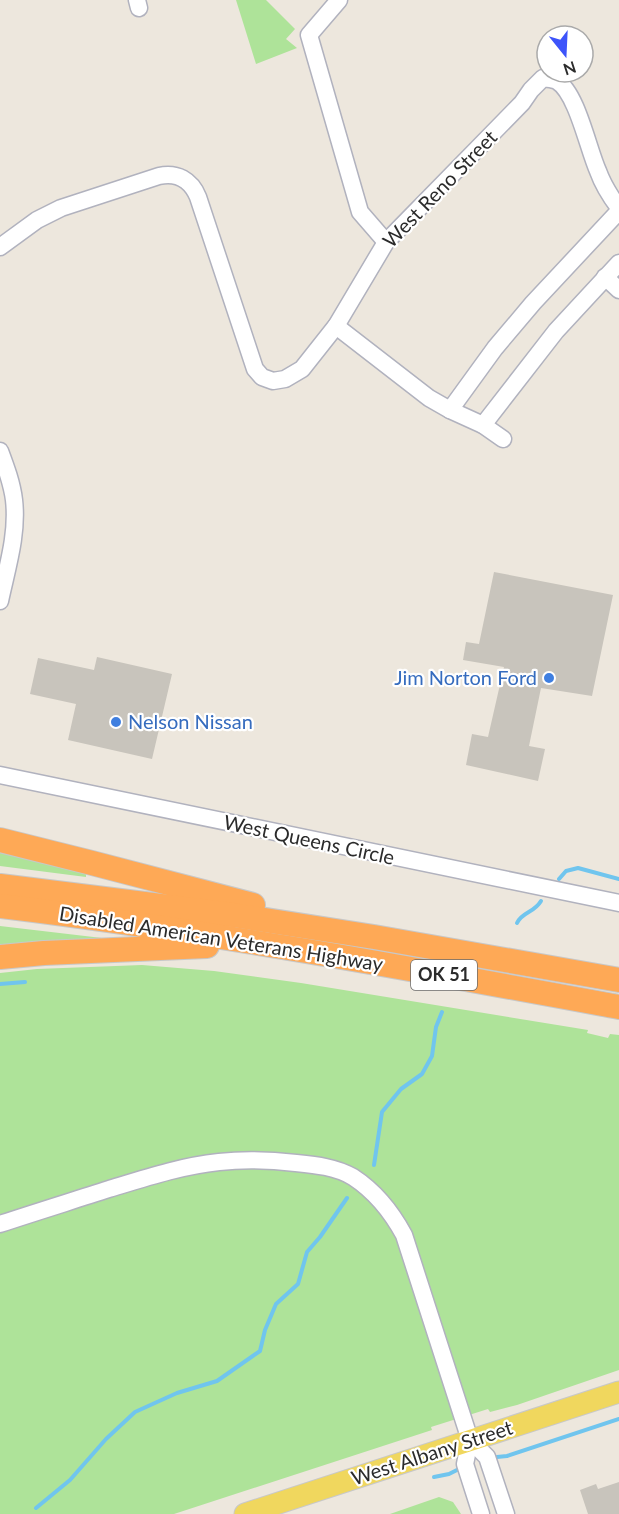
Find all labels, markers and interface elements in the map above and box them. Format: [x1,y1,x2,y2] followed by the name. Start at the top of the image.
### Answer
[535,24,595,84] north arrow
[561,58,579,80] text: N
[377,125,501,252] street label: West Reno Street
[394,665,537,689] place label: Jim Norton Ford
[542,671,556,685] marker: Jim Norton Ford
[128,709,253,733] place label: Nelson Nissan
[109,715,123,729] marker: Nelson Nissan
[222,809,397,869] street label: West Queens Circle
[58,901,385,976] street label: Disabled American Veterans Highway
[411,960,477,990] road number: OK 51
[348,1415,515,1489] street label: West Albany Street

